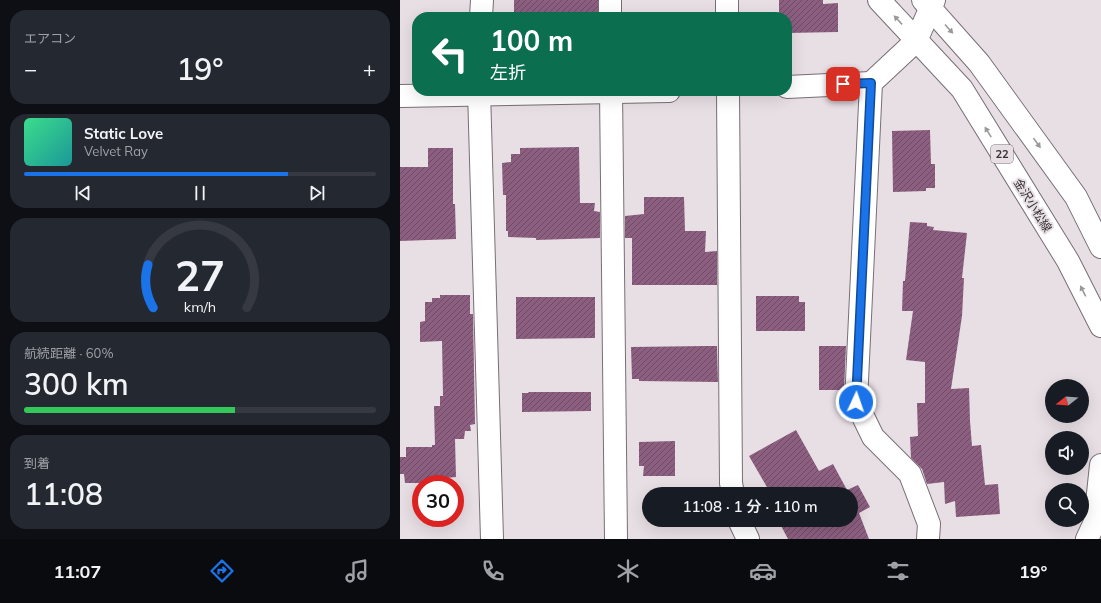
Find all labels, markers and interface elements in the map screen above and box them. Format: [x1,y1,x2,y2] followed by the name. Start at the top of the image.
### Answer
[893,15,902,26] one-way arrow
[490,23,573,58] text: 100 m
[944,24,953,34] one-way arrow
[424,28,476,80] icon: left
[24,30,76,46] text: エアコン
[176,50,224,88] text: 19°
[24,55,37,83] text: −
[363,55,376,83] text: +
[490,61,526,84] text: 左折
[826,67,860,101] pin
[832,73,854,95] icon: arrive
[84,124,163,143] text: Static Love
[984,127,992,137] one-way arrow
[1033,137,1041,148] one-way arrow
[84,143,148,159] text: Velvet Ray
[991,145,1013,163] road number: 22
[1011,176,1055,234] street label: 金沢小松線
[72,182,94,204] icon: previous
[189,182,211,204] icon: pause
[306,182,328,204] icon: next
[175,248,225,300] text: 27
[1080,286,1086,297] one-way arrow
[184,297,216,315] text: km/h
[24,345,114,361] text: 航続距離 · 60%
[24,365,129,403] text: 300 km
[1045,379,1089,423] north arrow
[1045,379,1089,527] map controls
[835,381,877,423] position arrow
[1045,431,1089,475] button: sound
[24,455,50,471] text: 到着
[24,475,103,513] text: 11:08
[412,475,464,527] speed limit sign: 30
[1045,483,1089,527] button: search
[682,497,818,516] text: 11:08 · 1 分 · 110 m
[208,557,236,585] icon: directions
[343,557,371,585] icon: music
[479,557,507,585] icon: phone
[614,557,642,585] icon: climate
[749,557,777,585] icon: car
[884,557,912,585] icon: filters
[54,560,101,583] text: 11:07
[1019,560,1047,583] text: 19°

